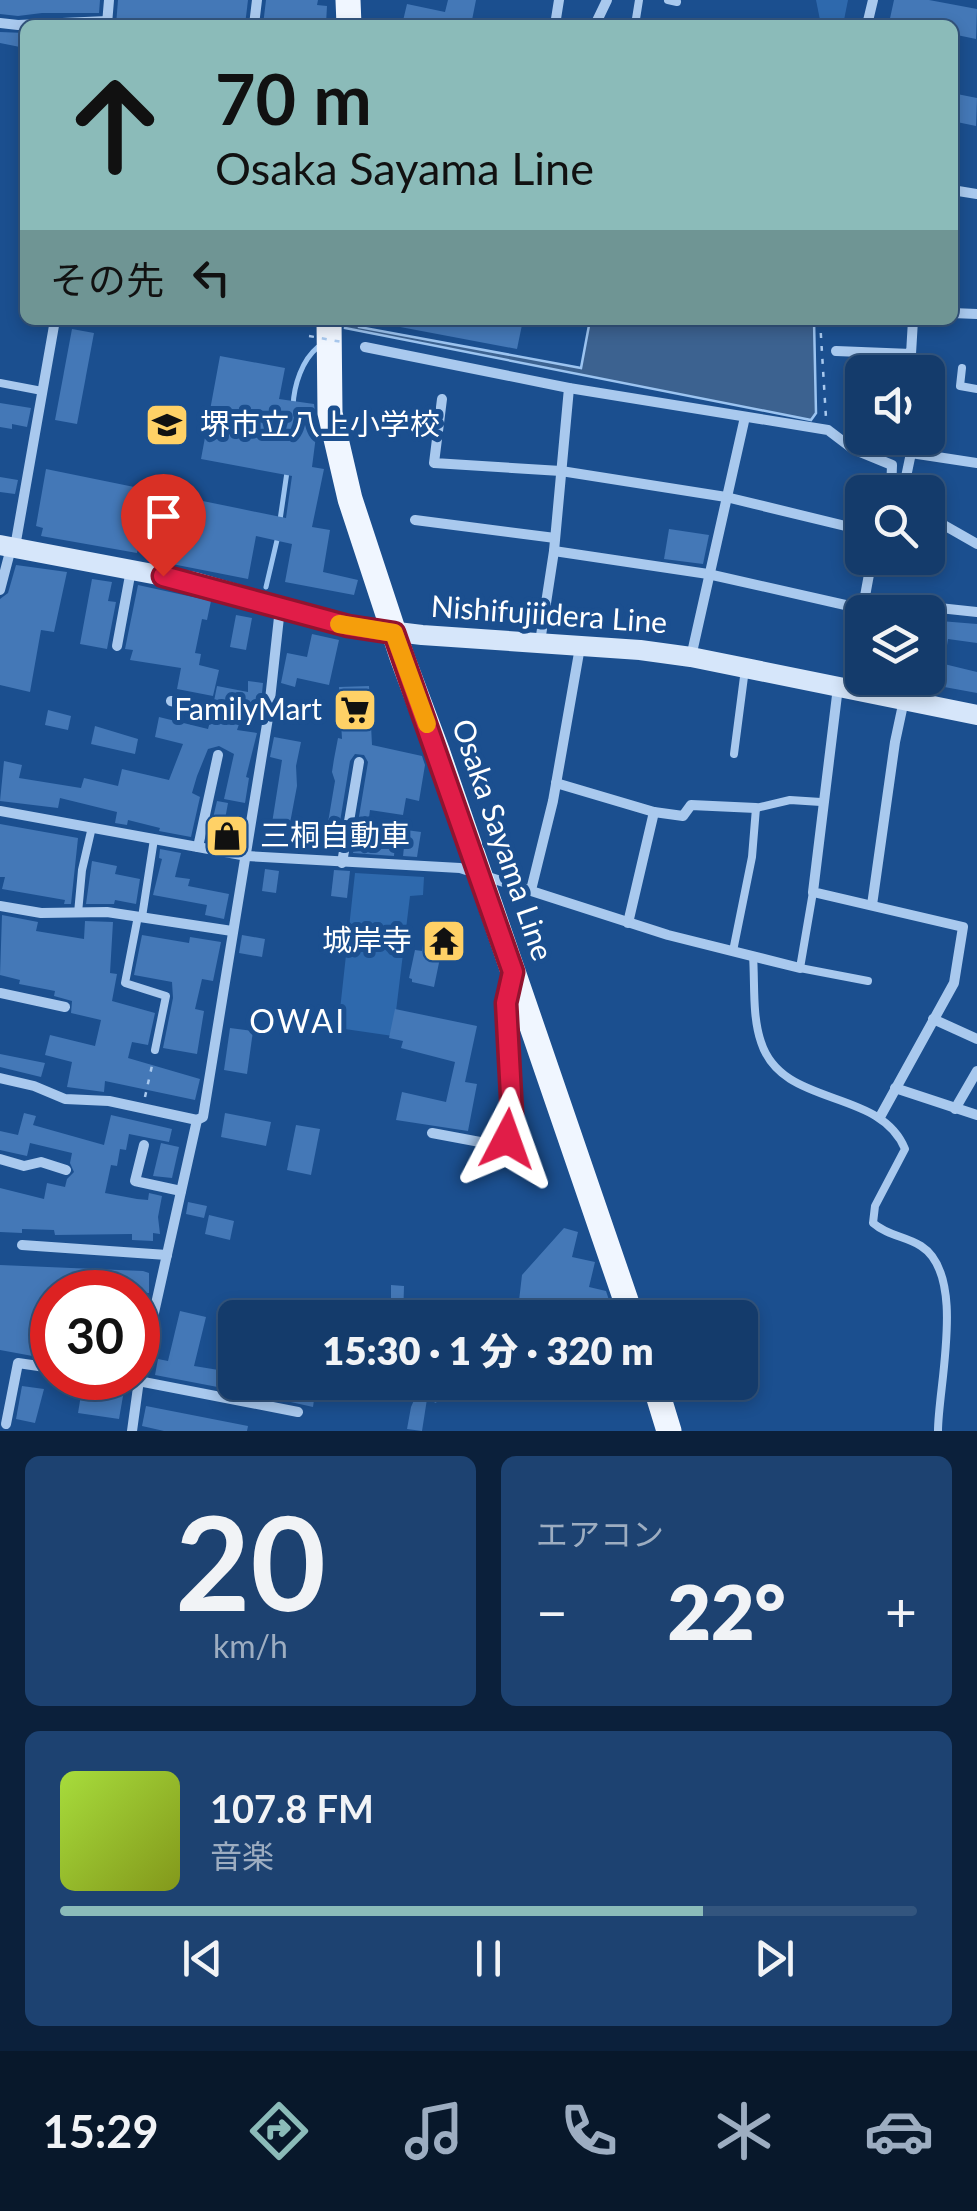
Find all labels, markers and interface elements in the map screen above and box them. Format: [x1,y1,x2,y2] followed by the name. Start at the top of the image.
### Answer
[215,56,372,140] text: 70 m
[50,60,180,190] icon: ahead
[215,141,594,195] text: Osaka Sayama Line
[184,250,239,305] icon: left
[50,256,164,302] text: その先
[845,355,945,695] map controls
[845,355,945,455] button: sound
[144,402,190,448] school or university icon: 堺市立八上小学校
[200,405,440,441] place label: 堺市立八上小学校
[121,474,206,577] pin
[845,475,945,575] button: search
[136,489,191,544] icon: arrive
[430,587,668,639] street label: Nishifujiidera Line
[845,595,945,695] button: layers
[332,687,378,733] supermarket icon: FamilyMart
[174,690,322,726] place label: FamilyMart
[446,714,562,965] street label: Osaka Sayama Line
[204,813,250,859] shop icon: 三桐自動車
[260,816,410,852] place label: 三桐自動車
[421,918,467,964] temple icon: 城岸寺
[322,921,412,957] place label: 城岸寺
[249,1001,347,1040] district label: OWAI
[455,1087,559,1191] position arrow
[30,1270,160,1400] speed limit sign: 30
[322,1327,654,1373] text: 15:30 · 1 分 · 320 m
[175,1483,326,1639] text: 20
[536,1514,664,1553] text: エアコン
[667,1566,786,1656] text: 22°
[536,1578,568,1644] text: −
[885,1578,917,1644] text: +
[213,1626,288,1665] text: km/h
[210,1785,374,1831] text: 107.8 FM
[210,1836,274,1875] text: 音楽
[175,1931,230,1986] icon: previous
[461,1931,516,1986] icon: pause
[747,1931,802,1986] icon: next
[244,2096,314,2166] icon: directions
[399,2096,469,2166] icon: music
[554,2096,624,2166] icon: phone
[709,2096,779,2166] icon: climate
[864,2096,934,2166] icon: car
[43,2104,159,2158] text: 15:29

